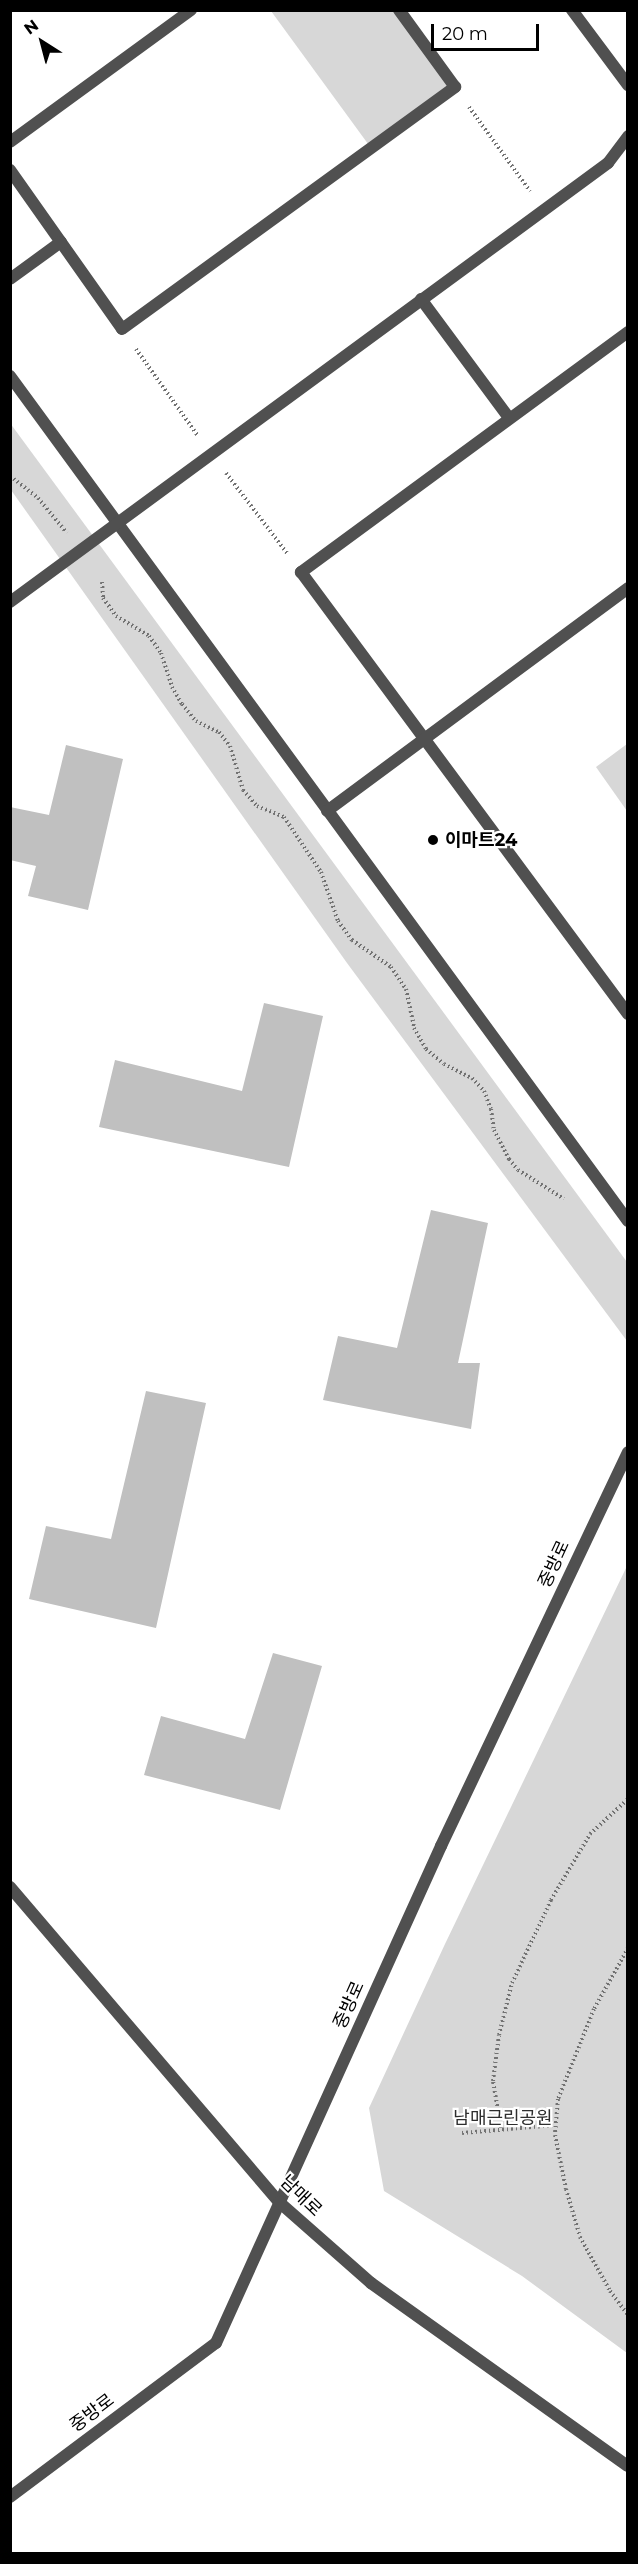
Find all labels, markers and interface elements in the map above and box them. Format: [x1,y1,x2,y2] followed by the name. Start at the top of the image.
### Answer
[12,12,72,72] north arrow
[434,12,542,50] scale bar
[20,16,42,39] text: N
[442,23,488,45] text: 20 m
[445,829,518,851] place label: 이마트24
[426,833,440,847] marker: 이마트24
[534,1537,574,1591] street label: 중방로
[329,1978,369,2032] street label: 중방로
[453,2107,553,2129] park label: 남매근린공원
[276,2171,326,2221] street label: 남매로
[66,2389,118,2437] street label: 중방로

